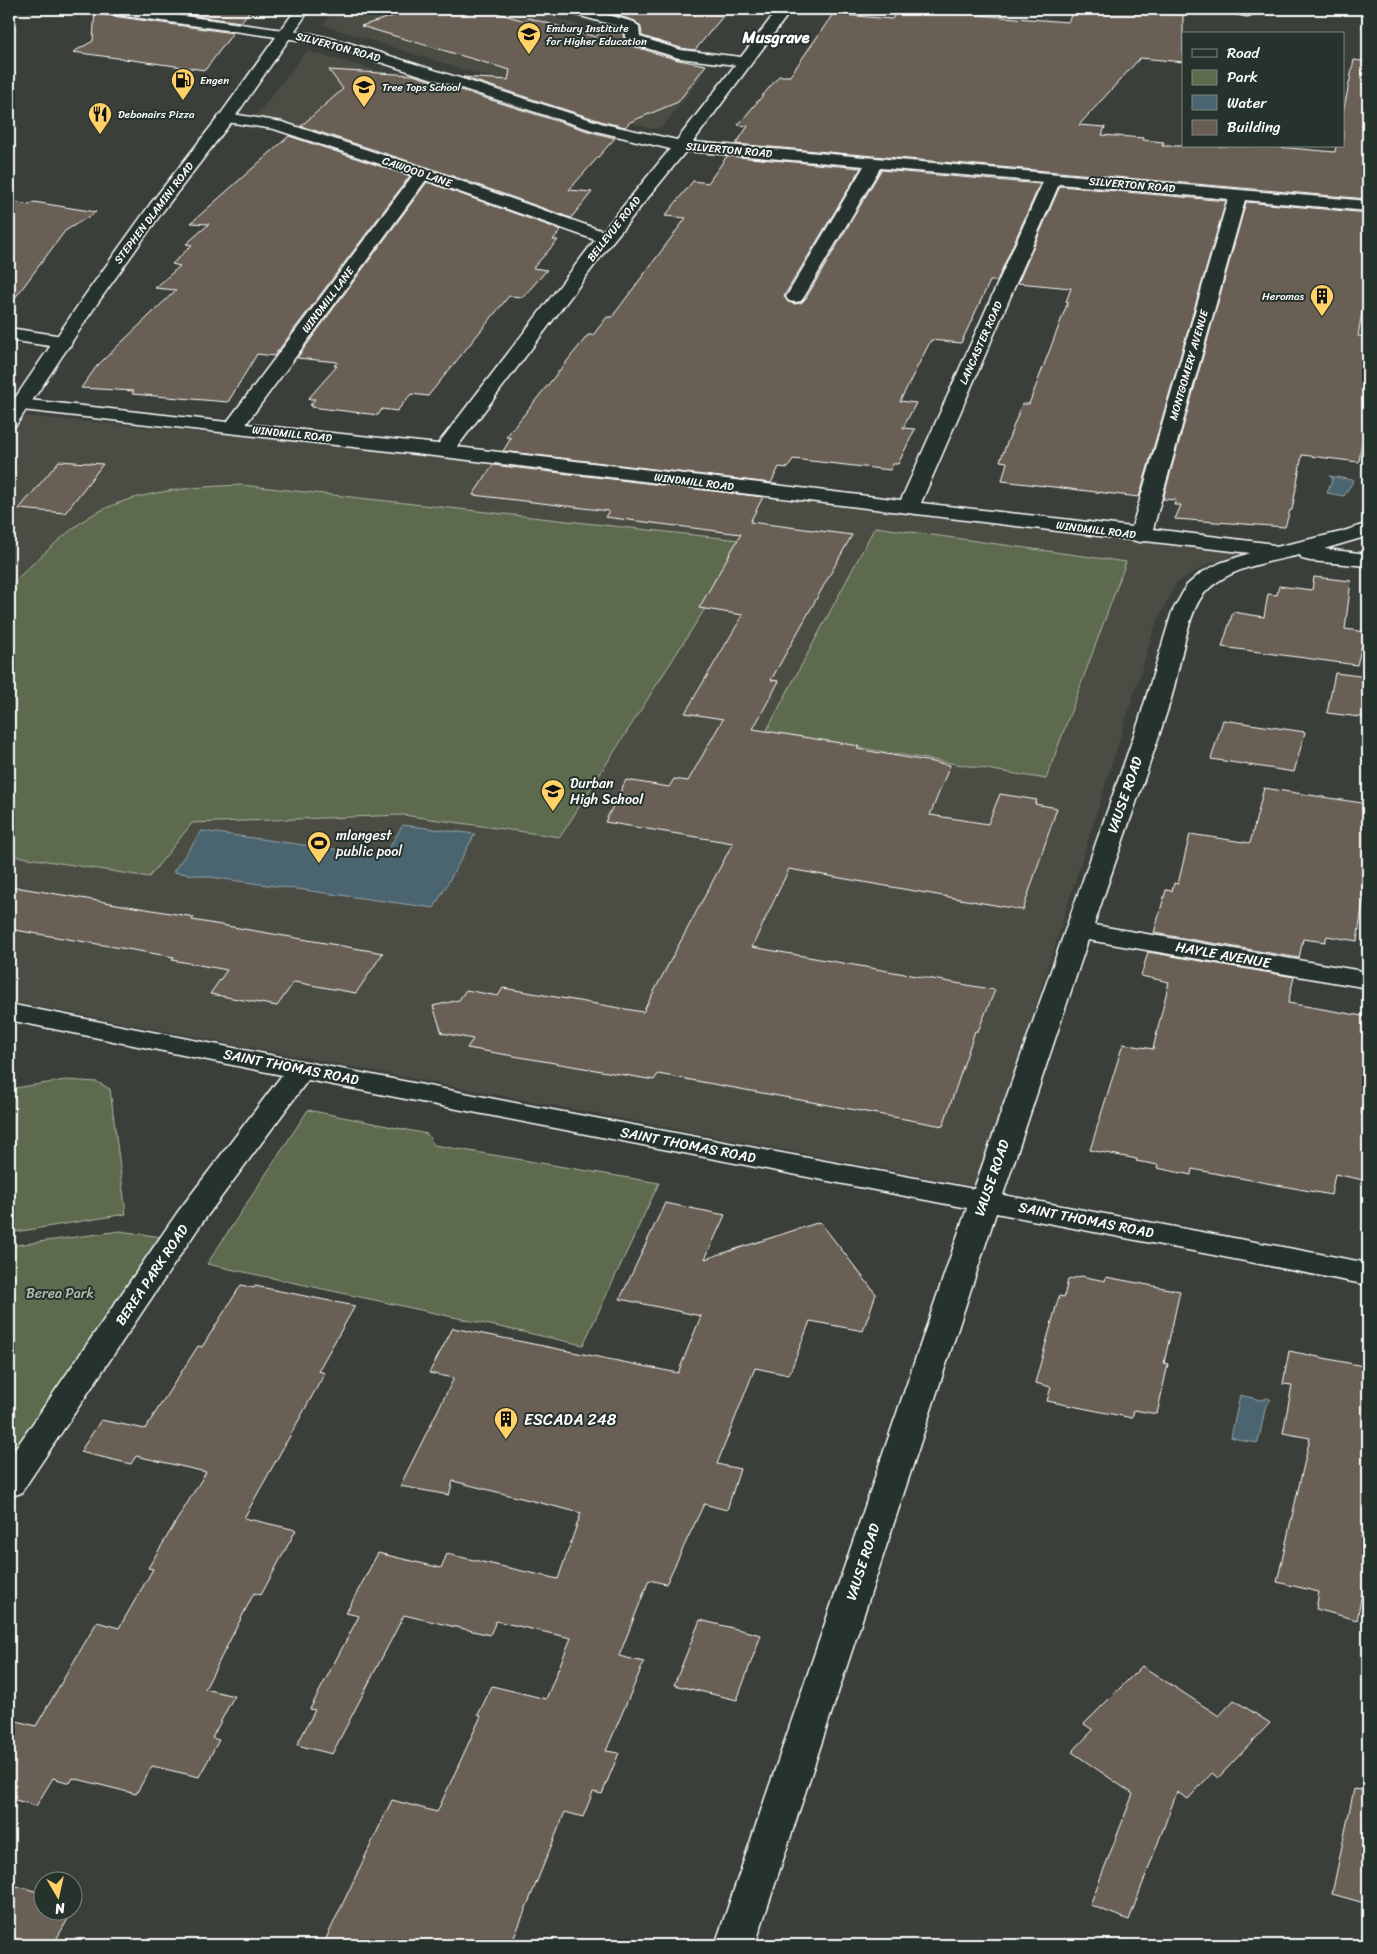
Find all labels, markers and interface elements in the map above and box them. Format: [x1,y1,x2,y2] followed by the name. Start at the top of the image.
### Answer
[546,19,647,51] place label: Embury Institute for Higher Education
[516,21,542,55] school or university icon: Embury Institute for Higher Education
[742,23,810,52] district label: Musgrave
[294,27,383,68] street label: SILVERTON ROAD
[1182,32,1344,148] legend
[1227,40,1260,66] text: Road
[1227,64,1258,90] text: Park
[170,67,196,101] fuel station icon: Engen
[200,71,229,90] place label: Engen
[351,74,377,108] school or university icon: Tree Tops School
[382,78,462,97] place label: Tree Tops School
[1227,90,1267,116] text: Water
[87,101,113,135] restaurant icon: Debonairs Pizza
[118,105,195,124] place label: Debonairs Pizza
[1227,114,1281,140] text: Building
[685,137,773,163] street label: SILVERTON ROAD
[380,151,455,193] street label: CAWOOD LANE
[109,158,199,268] street label: STEPHEN DLAMINI ROAD
[1088,172,1176,198] street label: SILVERTON ROAD
[582,192,646,266] street label: BELLEVUE ROAD
[297,262,360,337] street label: WINDMILL LANE
[1309,283,1335,317] building icon: Heromas
[1262,287,1304,306] place label: Heromas
[954,298,1008,388] street label: LANCASTER ROAD
[1164,307,1214,423] street label: MONTGOMERY AVENUE
[251,420,333,448] street label: WINDMILL ROAD
[653,468,735,496] street label: WINDMILL ROAD
[1055,516,1137,544] street label: WINDMILL ROAD
[1100,753,1150,837] street label: VAUSE ROAD
[570,771,644,812] place label: Durban High School
[540,778,566,812] school or university icon: Durban High School
[335,823,403,864] place label: mlangest public pool
[306,830,332,864] sports icon: mlangest public pool
[1174,934,1274,976] street label: HAYLE AVENUE
[221,1042,361,1093] street label: SAINT THOMAS ROAD
[618,1120,758,1171] street label: SAINT THOMAS ROAD
[967,1136,1017,1220] street label: VAUSE ROAD
[1016,1195,1156,1246] street label: SAINT THOMAS ROAD
[109,1219,196,1331] street label: BEREA PARK ROAD
[26,1281,94,1306] park label: Berea Park
[524,1405,617,1434] place label: ESCADA 248
[493,1406,519,1440] building icon: ESCADA 248
[839,1520,887,1604] street label: VAUSE ROAD
[32,1872,82,1922] north arrow
[53,1895,68,1921] text: N

